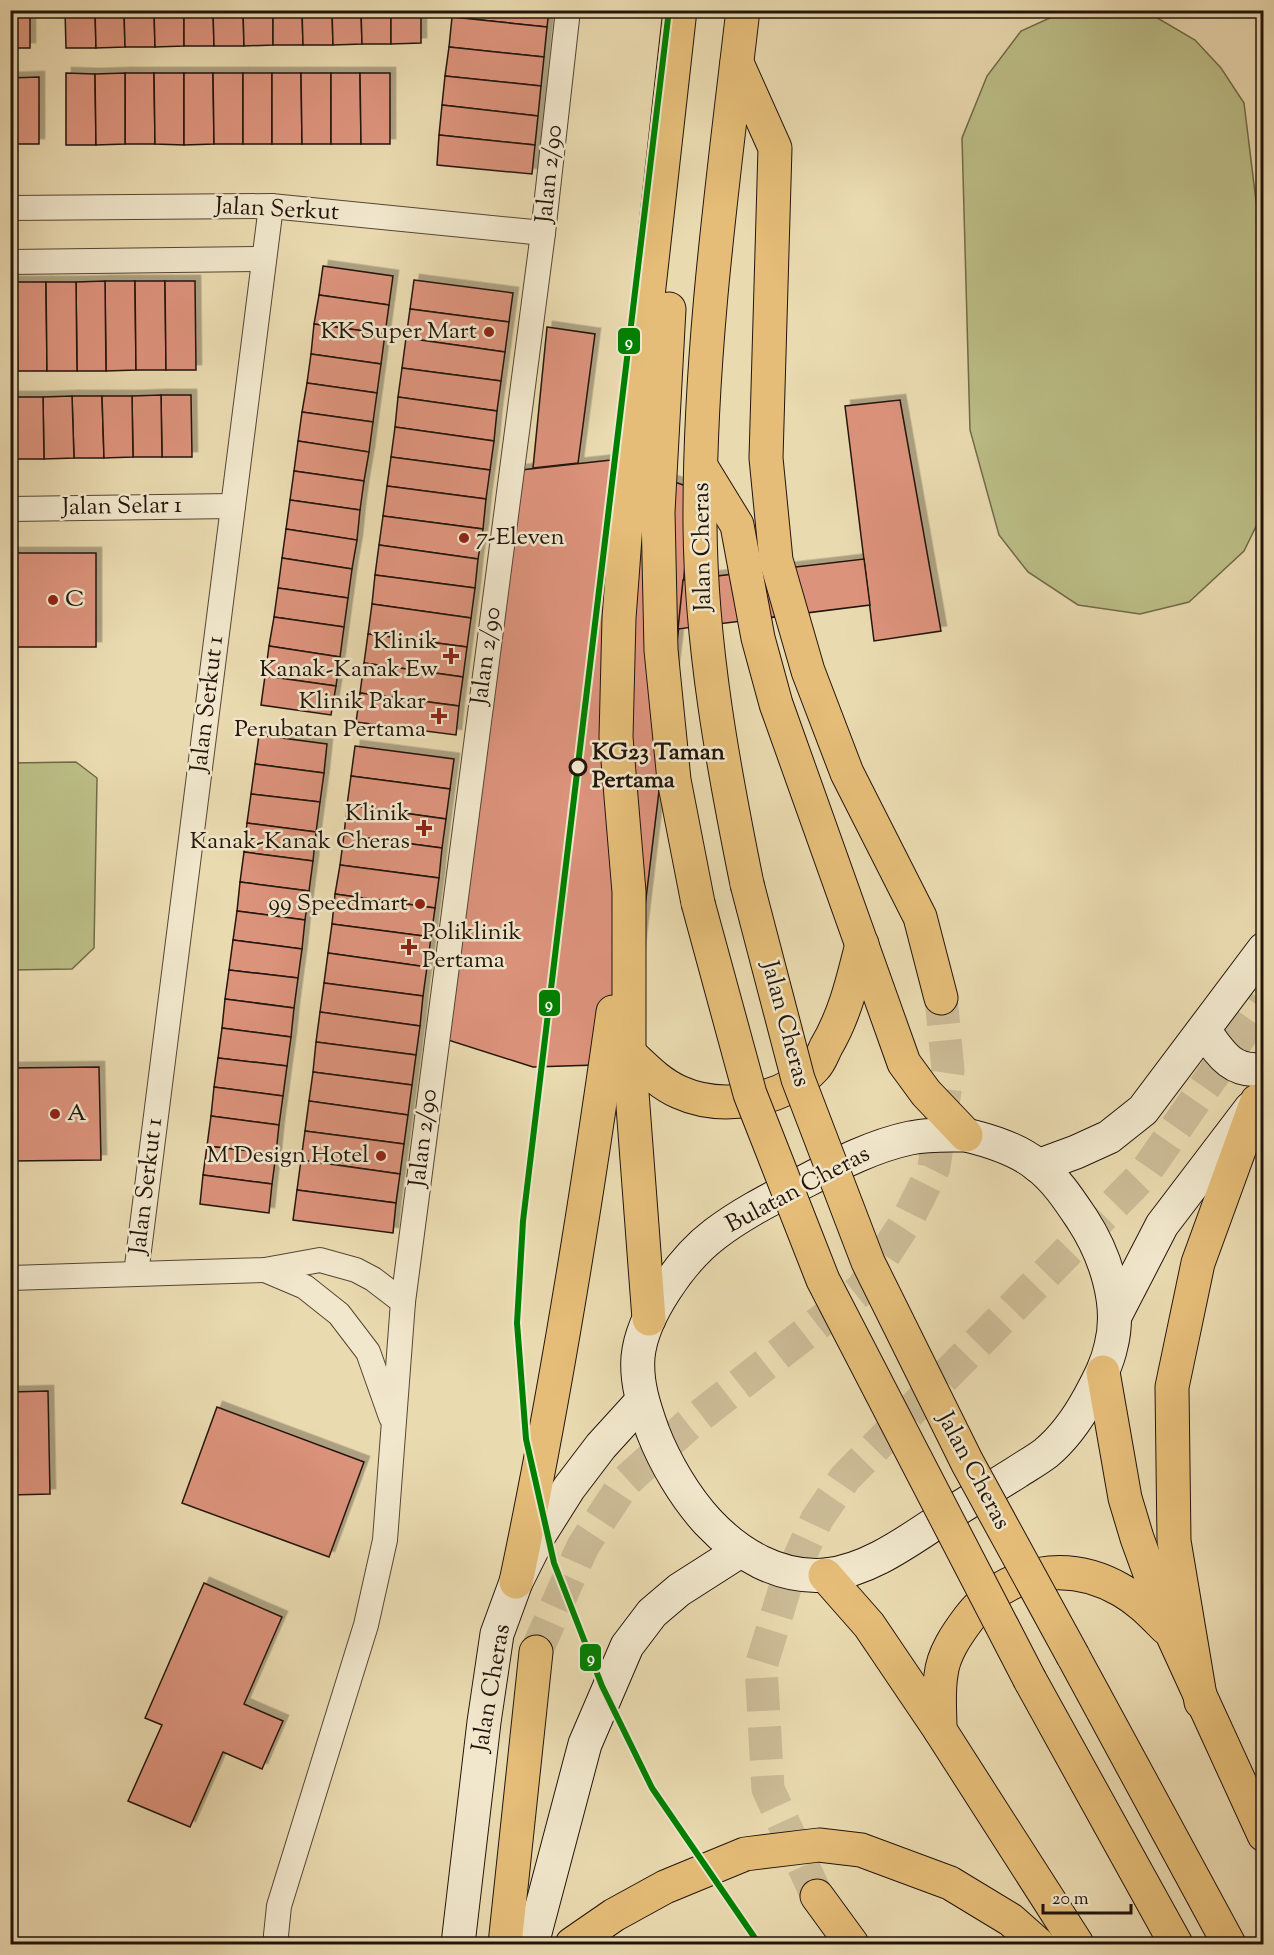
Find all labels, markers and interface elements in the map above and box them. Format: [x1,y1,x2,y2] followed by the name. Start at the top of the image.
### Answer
[528,123,572,227] street label: Jalan 2/90
[212,190,340,230] street label: Jalan Serkut
[320,315,477,349] place label: KK Super Mart
[482,325,496,339] marker: KK Super Mart
[617,327,641,355] line badge: 9
[625,332,633,355] text: 9
[685,482,721,614] street label: Jalan Cheras
[60,489,182,525] street label: Jalan Selar 1
[476,521,565,555] place label: 7-Eleven
[457,531,471,545] marker: 7-Eleven
[65,583,84,617] place label: C
[46,593,60,607] marker: C
[463,605,511,709] street label: Jalan 2/90
[259,625,438,687] place label: Klinik Kanak-Kanak Ew
[183,634,233,776] street label: Jalan Serkut 1
[442,647,460,665] marker: Klinik Kanak-Kanak Ew
[234,685,426,747] place label: Klinik Pakar Perubatan Pertama
[430,707,448,725] marker: Klinik Pakar Perubatan Pertama
[592,736,726,798] place label: KG23 Taman Pertama
[569,758,587,776] marker: KG23 Taman Pertama
[190,797,410,859] place label: Klinik Kanak-Kanak Cheras
[415,819,433,837] marker: Klinik Kanak-Kanak Cheras
[268,887,408,921] place label: 99 Speedmart
[413,897,427,911] marker: 99 Speedmart
[422,916,522,978] place label: Poliklinik Pertama
[400,938,418,956] marker: Poliklinik Pertama
[751,955,818,1091] street label: Jalan Cheras
[538,989,561,1017] line badge: 9
[545,994,553,1017] text: 9
[401,1087,447,1191] street label: Jalan 2/90
[67,1097,87,1131] place label: A
[48,1107,62,1121] marker: A
[122,1116,172,1258] street label: Jalan Serkut 1
[720,1138,876,1242] street label: Bulatan Cheras
[207,1139,369,1173] place label: M Design Hotel
[374,1149,388,1163] marker: M Design Hotel
[927,1404,1018,1536] street label: Jalan Cheras
[464,1622,520,1756] street label: Jalan Cheras
[579,1643,602,1672] line badge: 9
[587,1648,595,1671] text: 9
[1043,1877,1132,1915] scale bar
[1052,1887,1089,1913] text: 20 m

